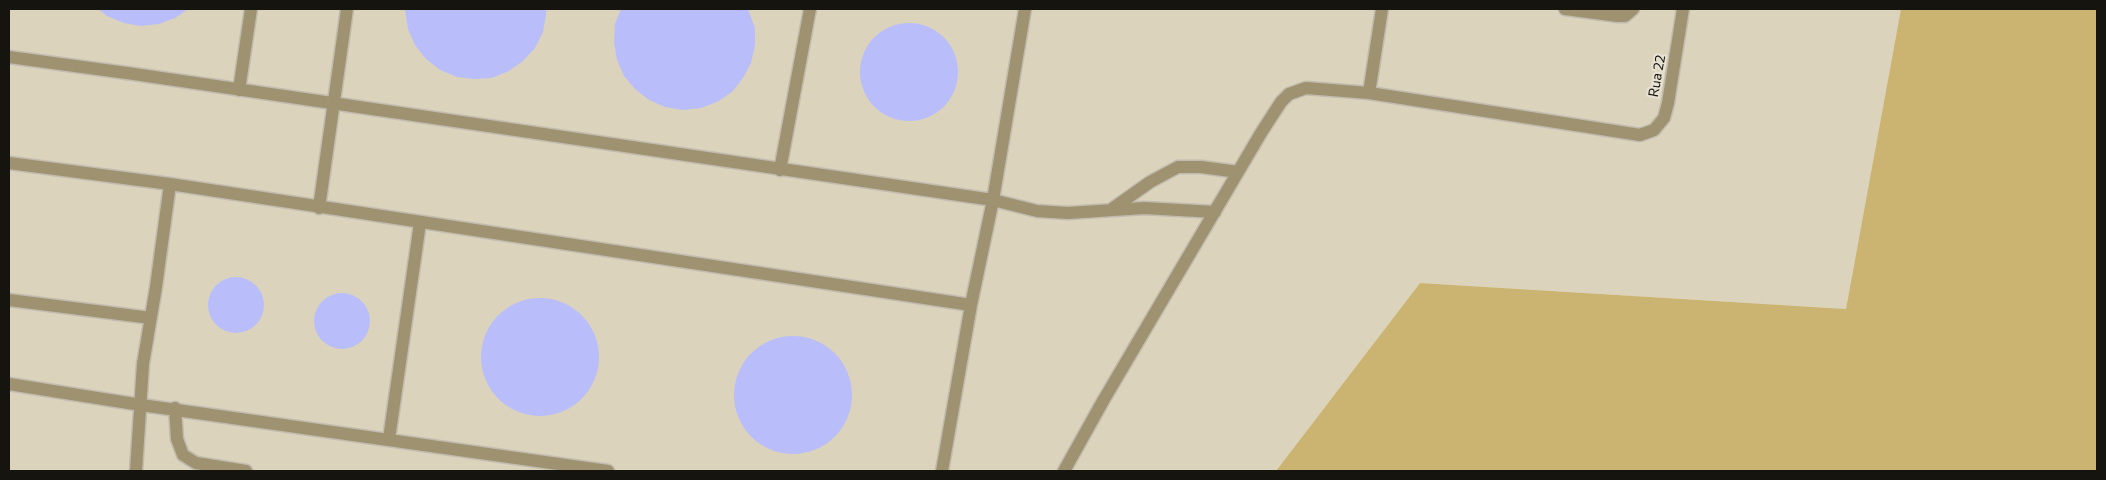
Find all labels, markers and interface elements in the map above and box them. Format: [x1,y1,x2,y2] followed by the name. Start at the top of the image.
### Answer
[1645,54,1669,98] street label: Rua 22

